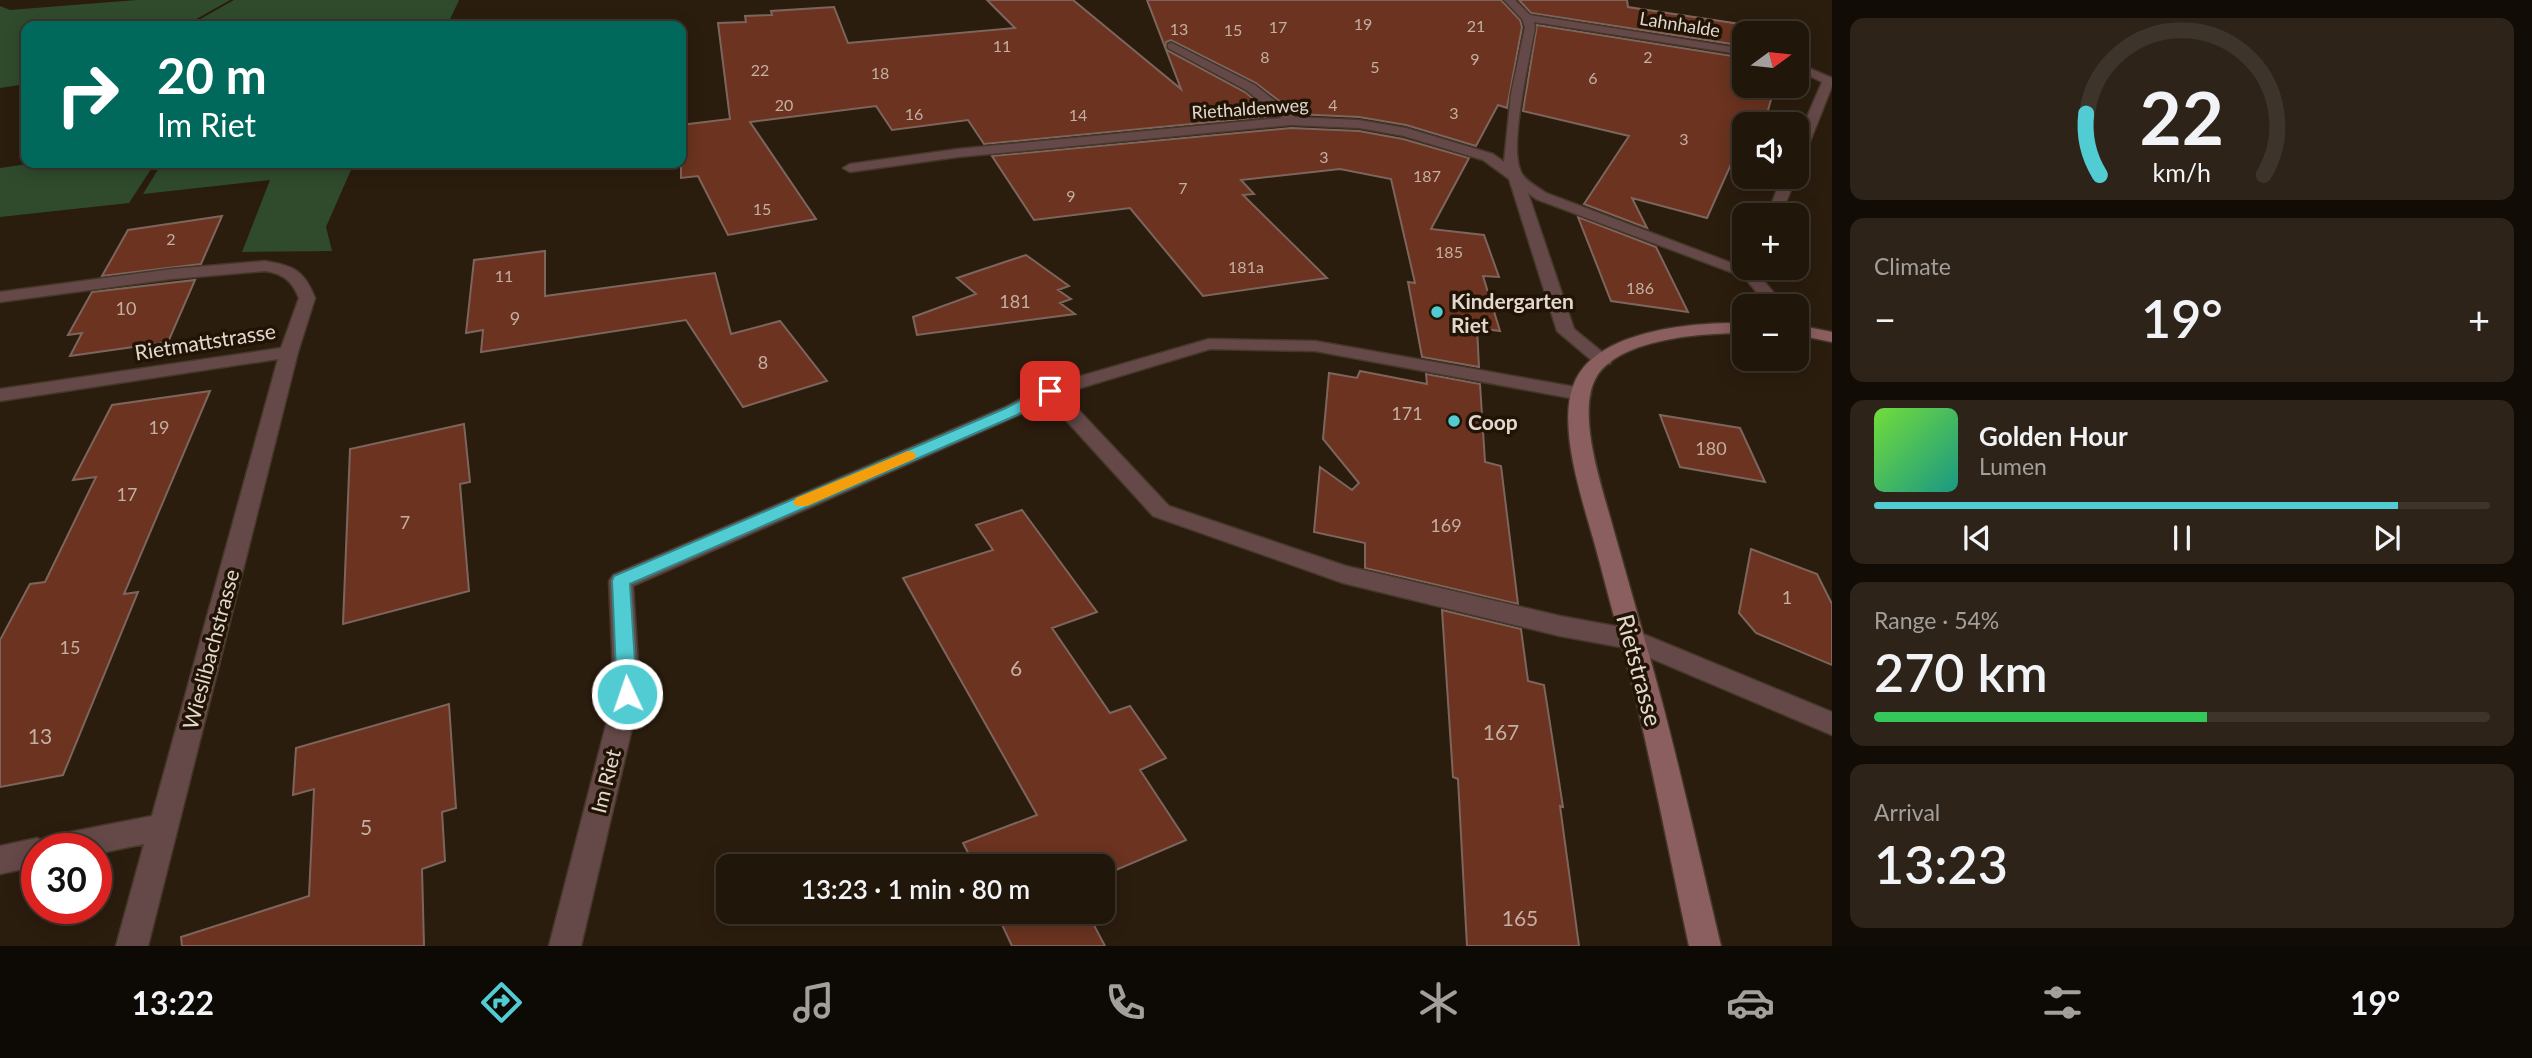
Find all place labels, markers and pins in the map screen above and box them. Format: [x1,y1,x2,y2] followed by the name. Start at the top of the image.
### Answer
[1451,288,1574,337] place label: Kindergarten Riet
[1429,304,1445,320] marker: Kindergarten Riet
[1020,361,1080,421] pin
[1468,409,1518,434] place label: Coop
[1446,413,1462,429] marker: Coop

